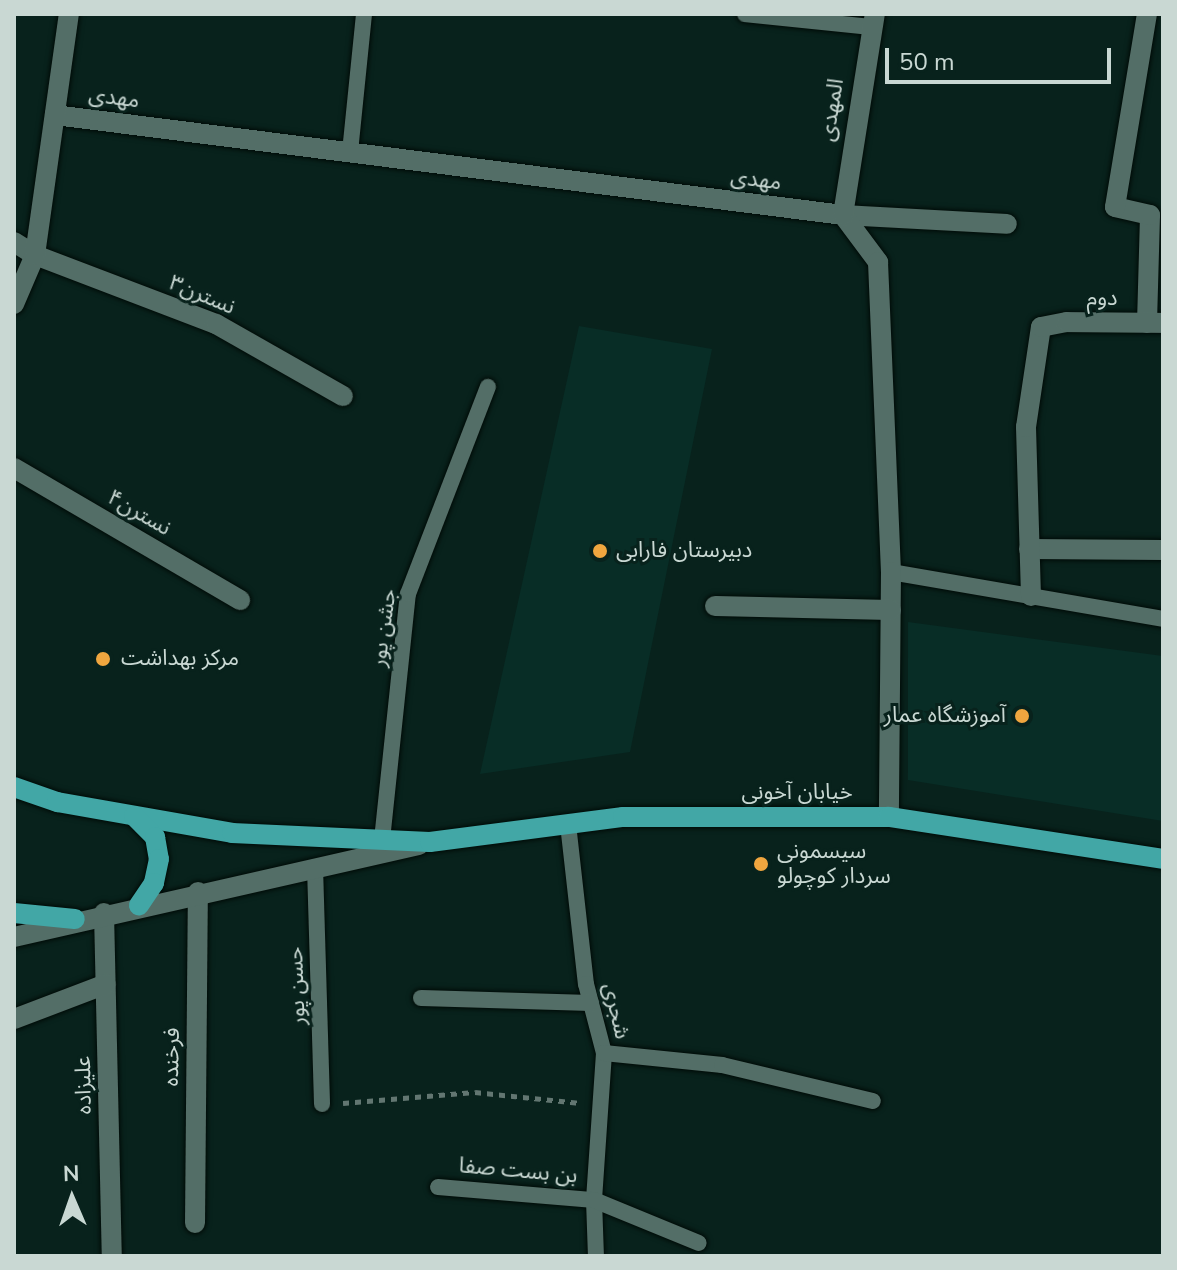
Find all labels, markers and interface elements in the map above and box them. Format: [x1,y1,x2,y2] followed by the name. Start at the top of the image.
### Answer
[889,32,1115,82] scale bar
[899,46,955,78] text: 50 m
[814,77,850,143] street label: المهدی
[87,82,141,114] street label: مهدی
[729,164,783,196] street label: مهدی
[165,269,239,321] street label: نسترن۳
[1087,286,1117,312] street label: دوم
[102,484,176,542] street label: نسترن۴
[616,538,752,564] place label: دبیرستان فارابی
[591,542,609,560] marker: دبیرستان فارابی
[365,587,403,669] street label: جشن پور
[121,646,239,672] place label: مرکز بهداشت
[92,648,114,670] marker: مرکز بهداشت
[884,703,1006,729] place label: آموزشگاه عمار
[1013,707,1031,725] marker: آموزشگاه عمار
[741,780,853,806] street label: خیابان آخونی
[777,838,891,890] place label: سیسمونی سردار کوچولو
[752,855,770,873] marker: سیسمونی سردار کوچولو
[282,946,312,1026] street label: حسن پور
[597,980,635,1042] street label: شجری
[158,1027,186,1087] street label: فرخنده
[70,1055,98,1115] street label: علیزاده
[458,1153,578,1189] street label: بن بست صفا
[32,1158,112,1238] north arrow
[62,1159,80,1189] text: N

